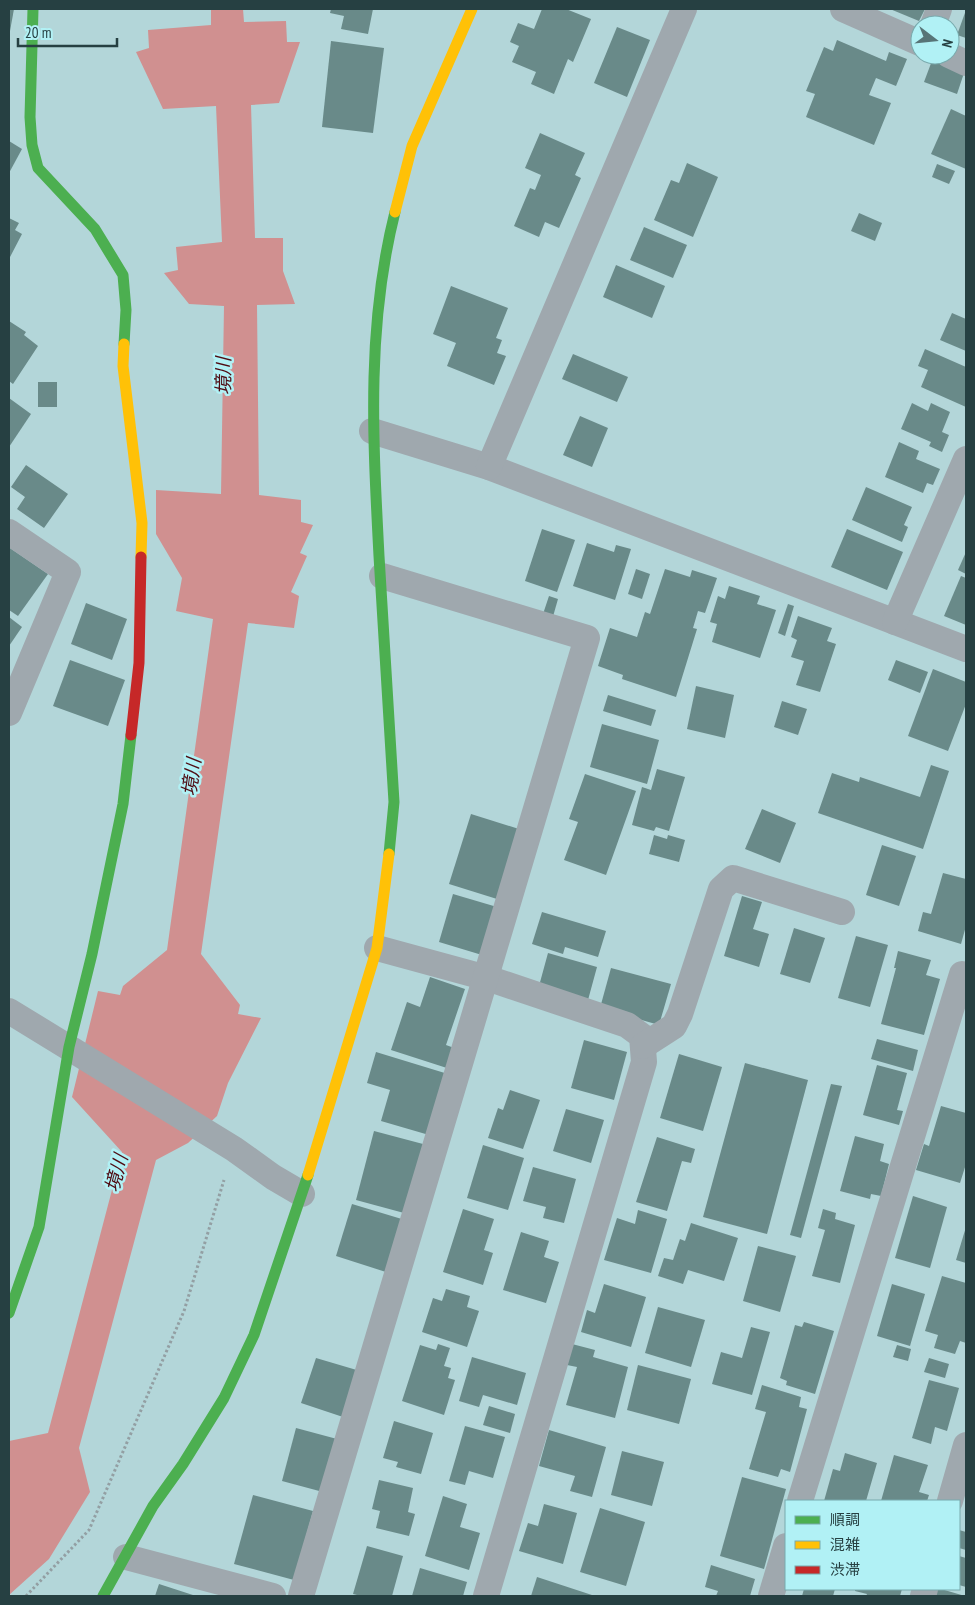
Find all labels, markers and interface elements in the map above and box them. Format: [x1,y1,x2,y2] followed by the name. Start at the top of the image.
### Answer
[18,15,116,47] scale bar
[910,15,960,65] north arrow
[25,23,51,42] text: 20 m
[938,37,957,50] text: N
[211,355,235,395] water label: 境川
[176,755,206,797] water label: 境川
[99,1150,133,1194] water label: 境川
[785,1500,960,1590] legend
[830,1510,860,1529] text: 順調
[830,1535,860,1554] text: 混雑
[830,1560,860,1579] text: 渋滞

